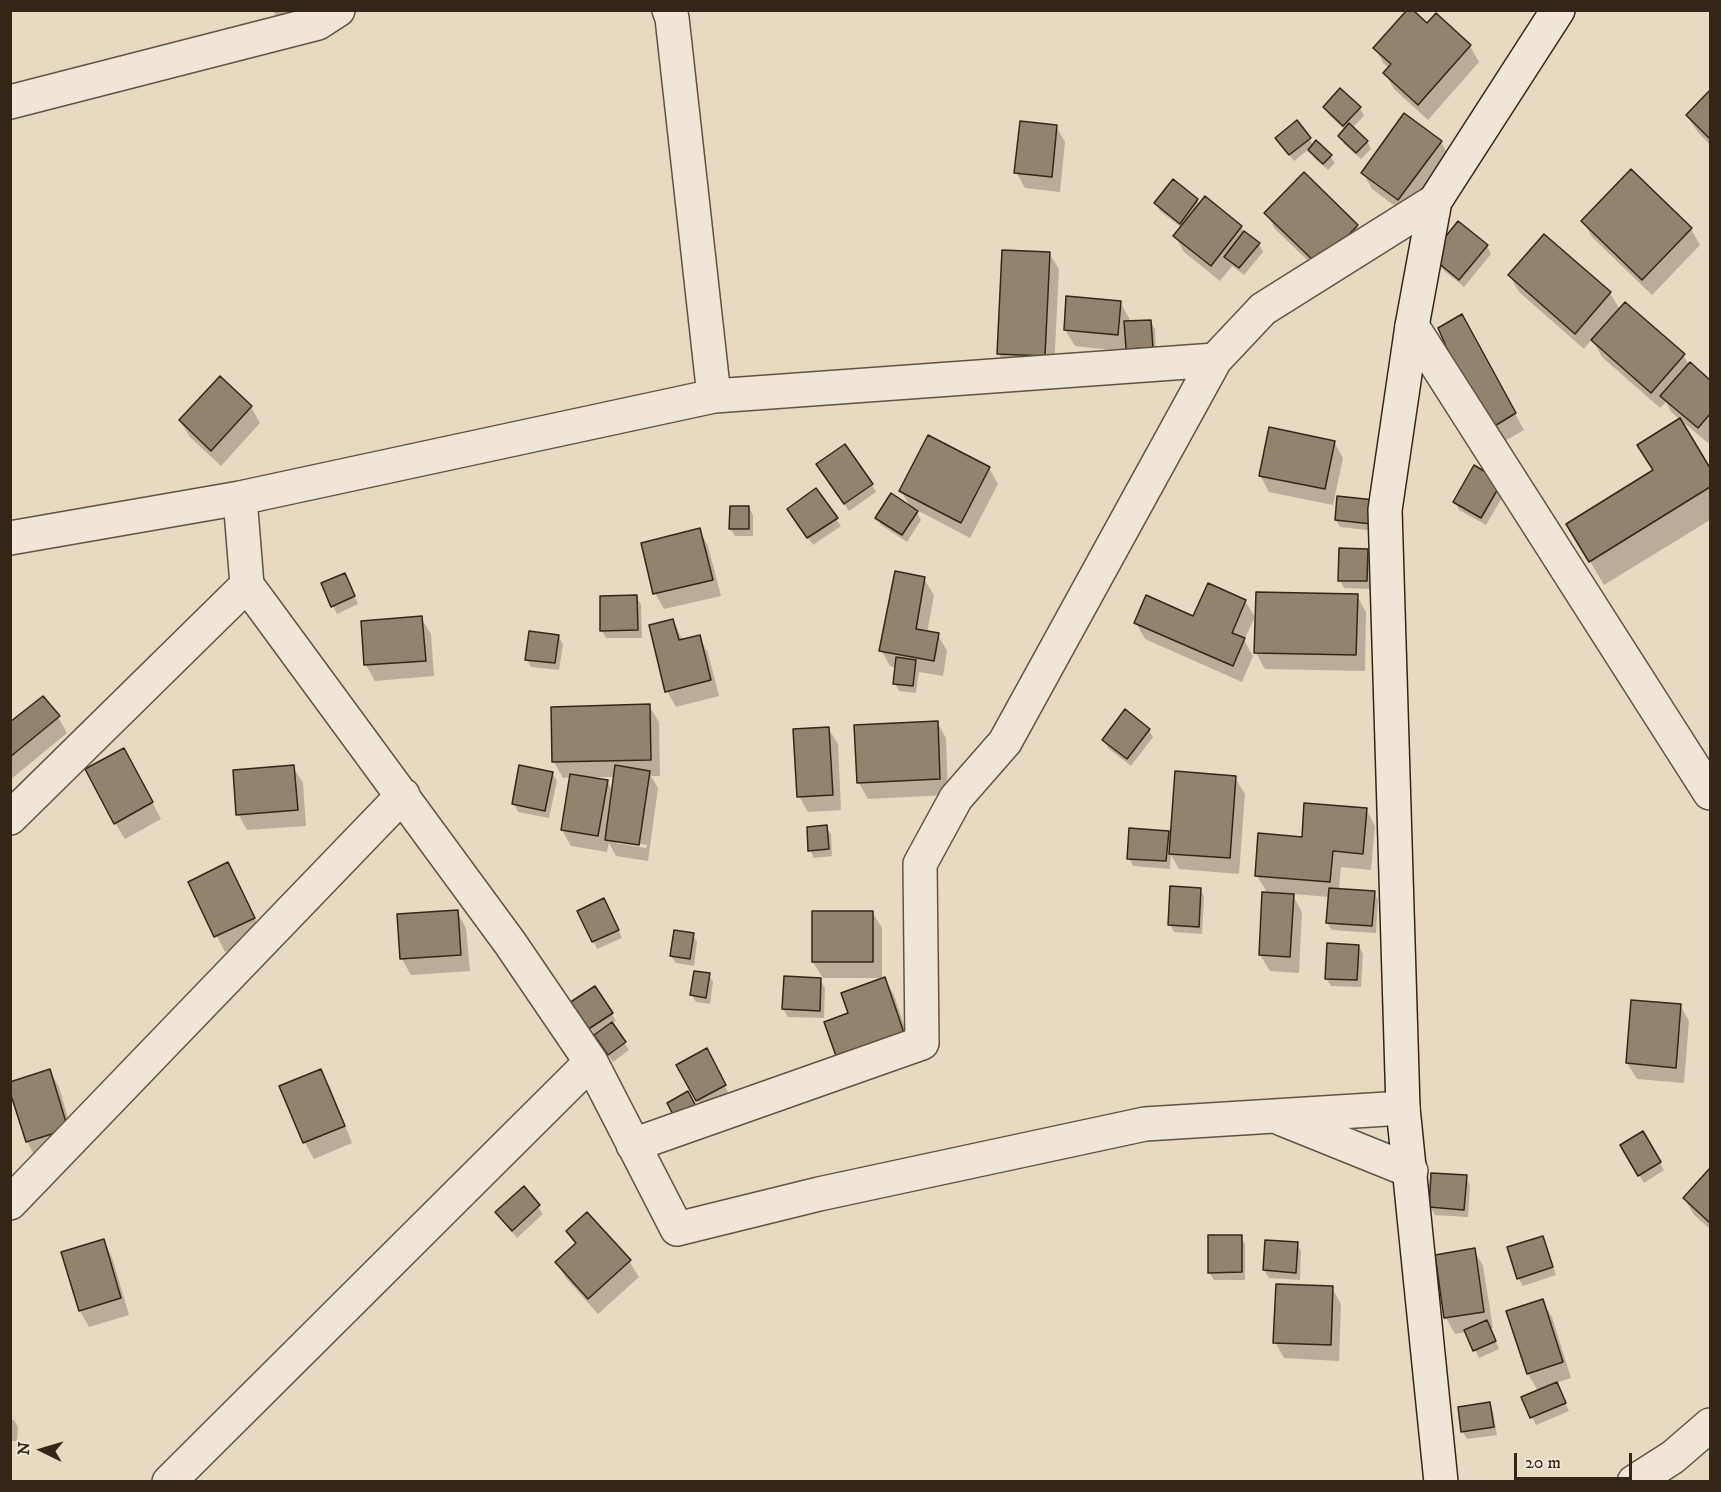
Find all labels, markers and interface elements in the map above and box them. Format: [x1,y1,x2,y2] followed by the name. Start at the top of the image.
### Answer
[12,1420,72,1480] north arrow
[14,1441,35,1456] text: N
[1517,1441,1636,1479] scale bar
[1525,1452,1561,1474] text: 20 m

